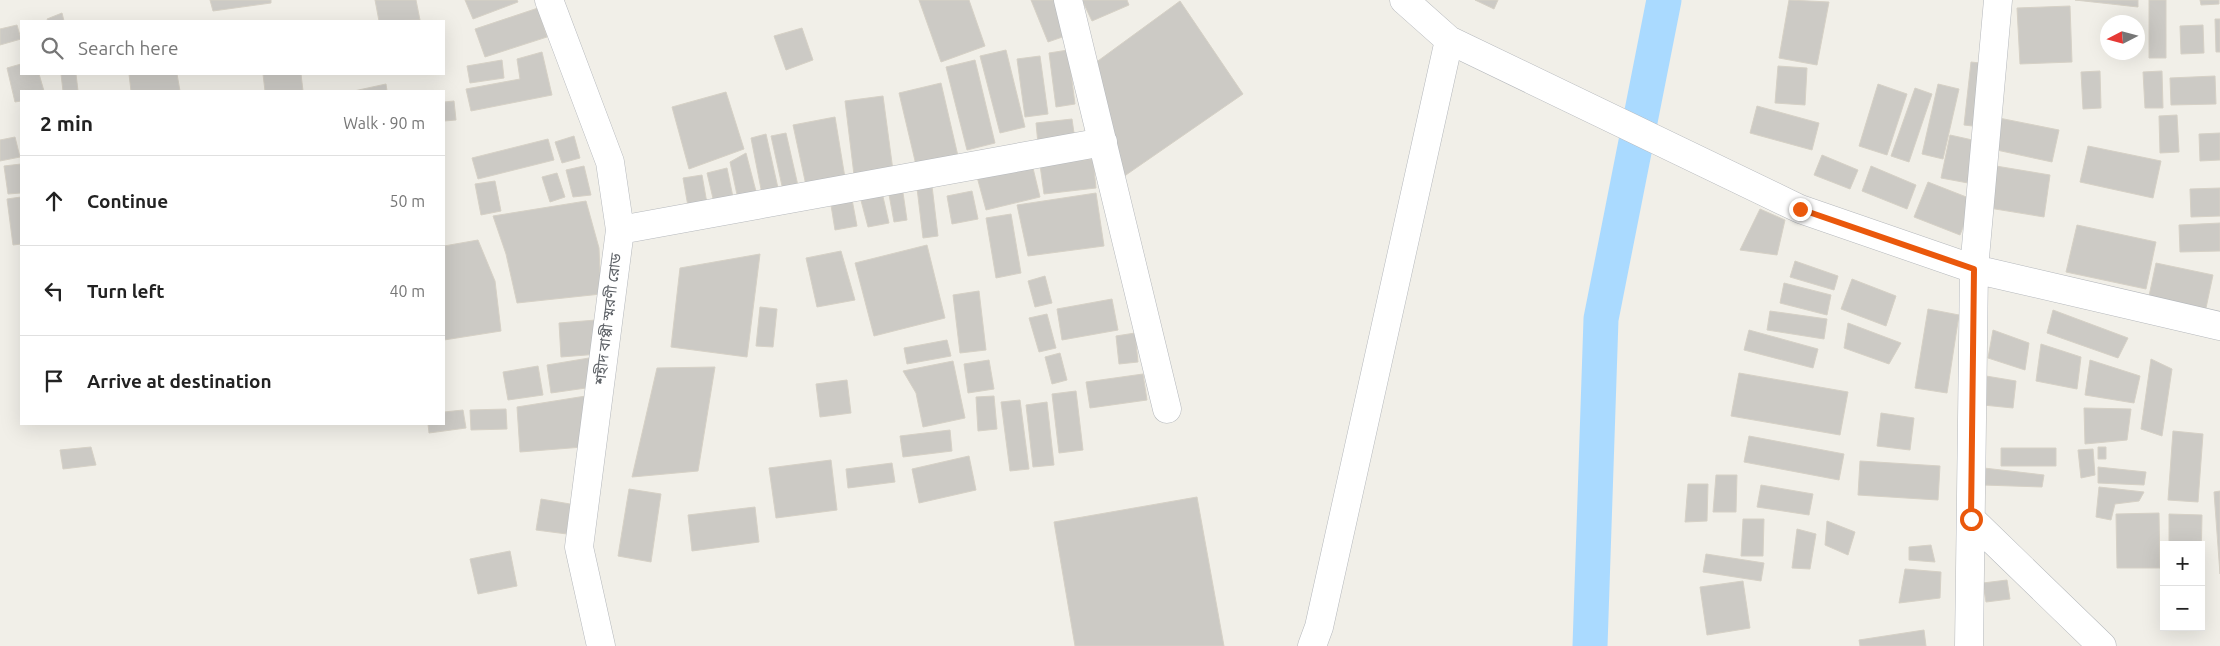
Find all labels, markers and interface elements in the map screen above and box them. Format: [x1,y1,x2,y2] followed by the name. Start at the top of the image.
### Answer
[2100,15,2145,60] north arrow
[20,20,445,75] search box
[38,34,66,62] icon: search
[78,37,178,59] text: Search here
[40,111,93,135] text: 2 min
[343,114,425,132] text: Walk · 90 m
[40,187,68,215] icon: ahead
[87,190,168,212] text: Continue
[389,192,425,210] text: 50 m
[1789,198,1812,221] route end
[591,252,624,387] street label: শহীদ বাপ্পী স্মরণী রোড
[40,277,68,305] icon: left
[87,280,165,302] text: Turn left
[389,282,425,300] text: 40 m
[40,367,68,395] icon: arrive
[87,370,272,392] text: Arrive at destination
[1960,508,1983,531] route start
[2160,541,2205,631] map controls
[2160,541,2205,586] button: +
[2160,586,2205,631] button: −

